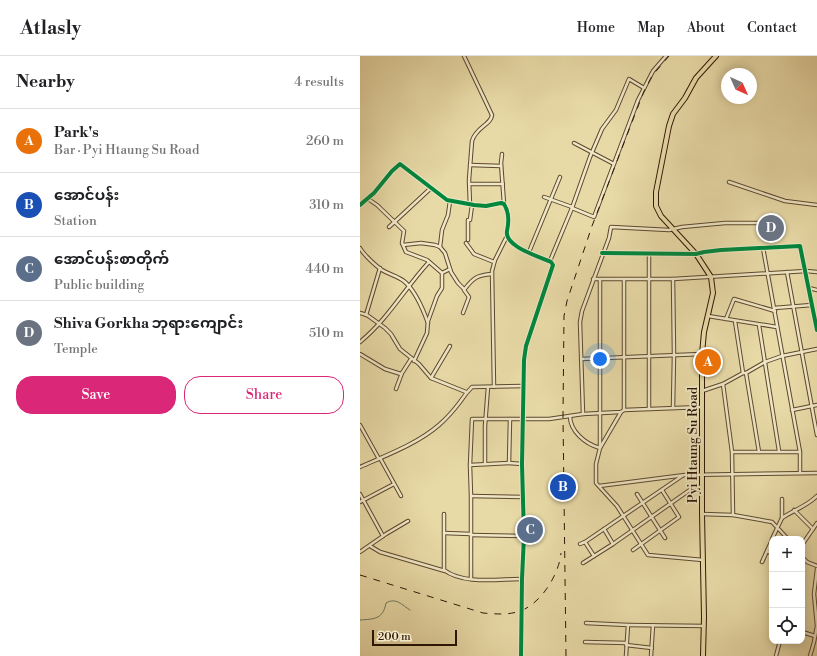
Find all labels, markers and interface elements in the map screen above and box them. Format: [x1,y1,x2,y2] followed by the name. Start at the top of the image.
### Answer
[20,16,81,40] text: Atlasly
[577,19,615,37] text: Home
[637,19,665,37] text: Map
[687,19,725,37] text: About
[747,19,797,37] text: Contact
[721,68,757,104] north arrow
[16,71,75,93] text: Nearby
[294,74,344,90] text: 4 results
[54,123,99,142] text: Park's
[24,133,34,149] text: A
[306,133,344,149] text: 260 m
[54,142,199,158] text: Bar · Pyi Htaung Su Road
[54,186,119,205] text: အောင်ပန်း
[24,197,34,213] text: B
[309,197,344,213] text: 310 m
[54,213,97,229] text: Station
[758,213,784,243] pin: D
[54,250,169,269] text: အောင်ပန်းစာတိုက်
[24,261,34,277] text: C
[306,261,344,277] text: 440 m
[54,277,144,293] text: Public building
[54,314,243,333] text: Shiva Gorkha ဘုရားကျောင်း
[24,325,34,341] text: D
[309,325,344,341] text: 510 m
[54,341,98,357] text: Temple
[695,347,721,377] pin: A
[590,349,610,369] your location
[16,376,176,414] button: Save
[184,376,344,414] button: Share
[685,386,701,503] street label: Pyi Htaung Su Road
[550,472,576,502] pin: B
[517,515,543,545] pin: C
[769,536,805,644] map controls
[769,536,805,572] button: +
[769,572,805,608] button: −
[769,608,805,644] button: locate
[372,628,457,647] scale bar
[378,630,411,644] text: 200 m

